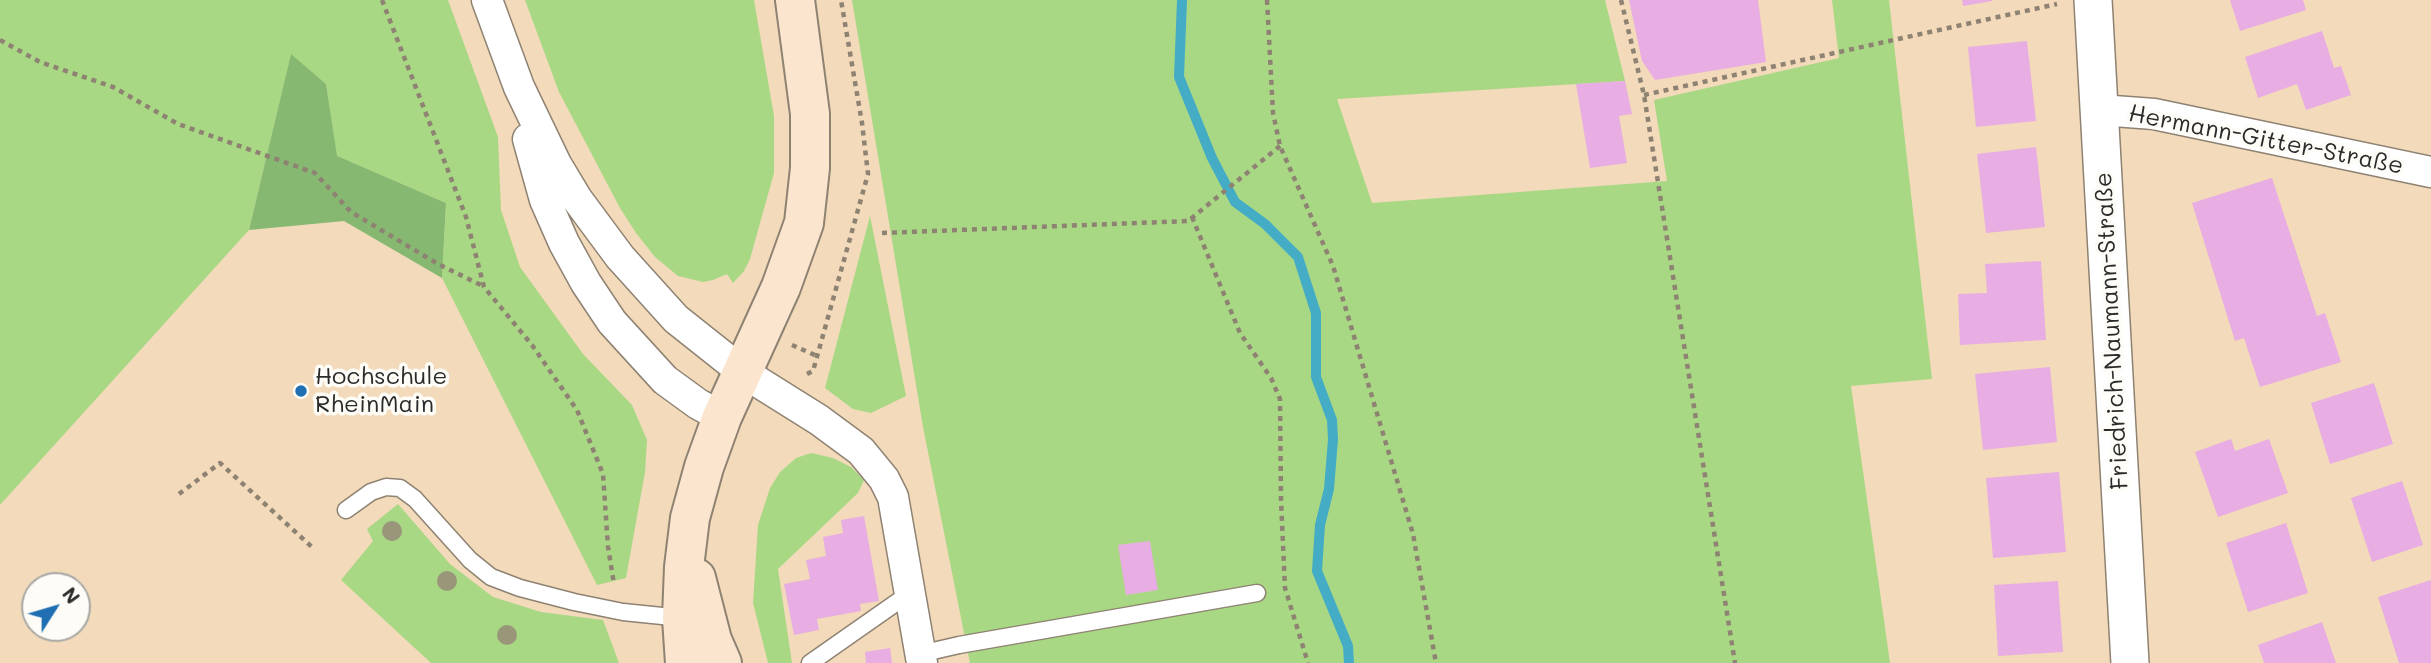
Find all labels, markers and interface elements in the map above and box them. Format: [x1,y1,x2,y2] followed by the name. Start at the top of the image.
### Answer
[2126,99,2406,181] street label: Hermann-Gitter-Straße
[2089,172,2135,490] street label: Friedrich-Naumann-Straße
[315,363,447,419] place label: Hochschule RheinMain
[293,383,309,399] marker: Hochschule RheinMain
[21,572,91,642] north arrow
[57,582,86,609] text: N

